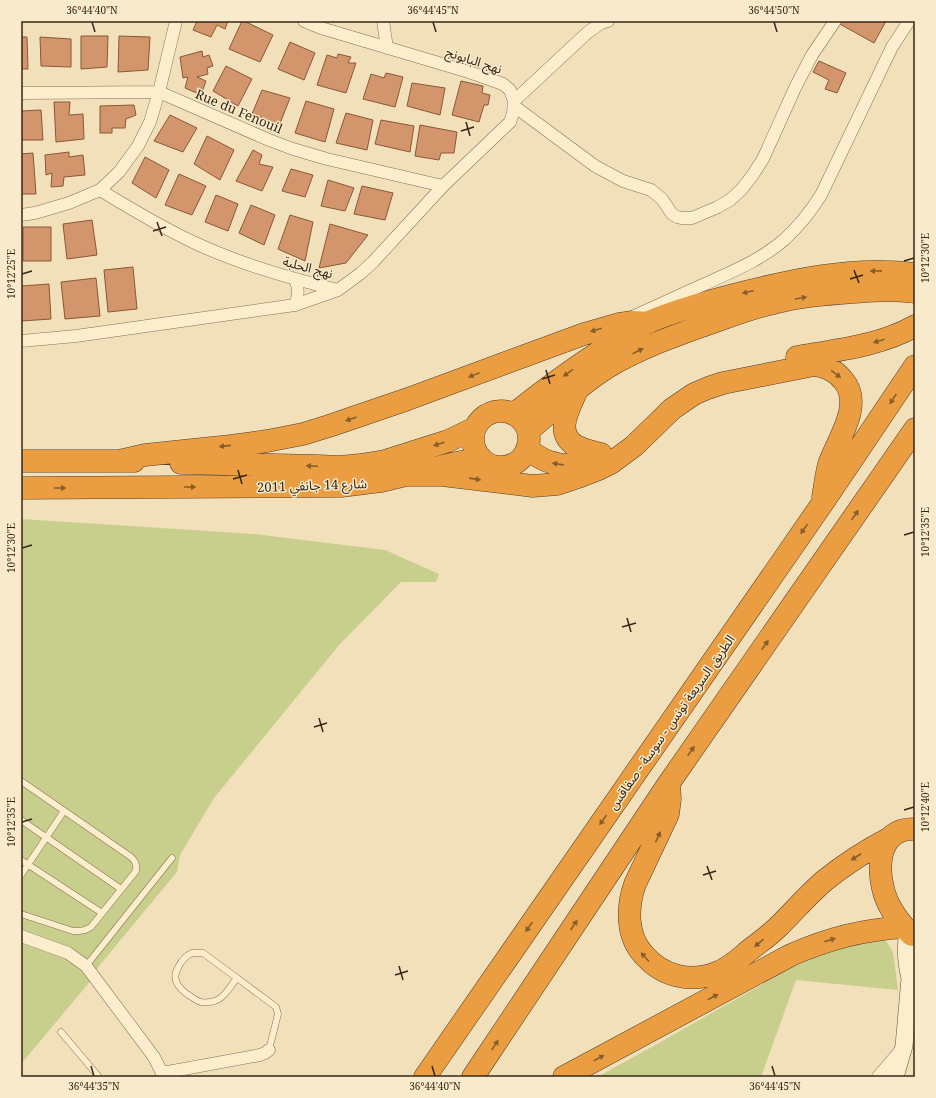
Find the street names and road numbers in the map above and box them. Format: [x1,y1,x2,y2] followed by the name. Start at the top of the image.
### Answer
[443,42,504,79] street label: نهج البابونج
[193,85,285,137] street label: Rue du Fenouil
[280,252,335,284] street label: نهج الحلبة
[257,474,367,498] street label: شارع 14 جانفي 2011
[604,631,738,813] street label: الطريق السريعة تونس - سوسة - صفاقس

